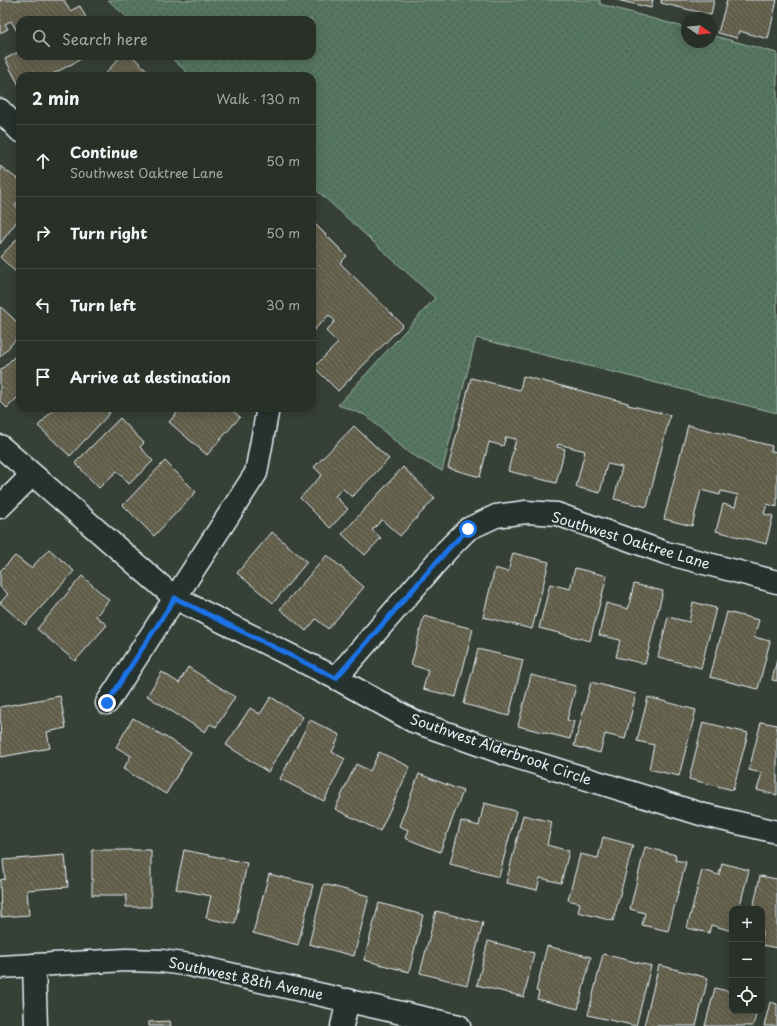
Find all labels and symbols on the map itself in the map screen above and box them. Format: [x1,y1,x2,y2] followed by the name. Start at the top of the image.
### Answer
[681,12,717,48] north arrow
[549,506,713,574] street label: Southwest Oaktree Lane
[459,520,477,538] route start
[98,694,116,712] route end
[407,708,595,790] street label: Southwest Alderbrook Circle
[167,951,326,1005] street label: Southwest 88th Avenue

